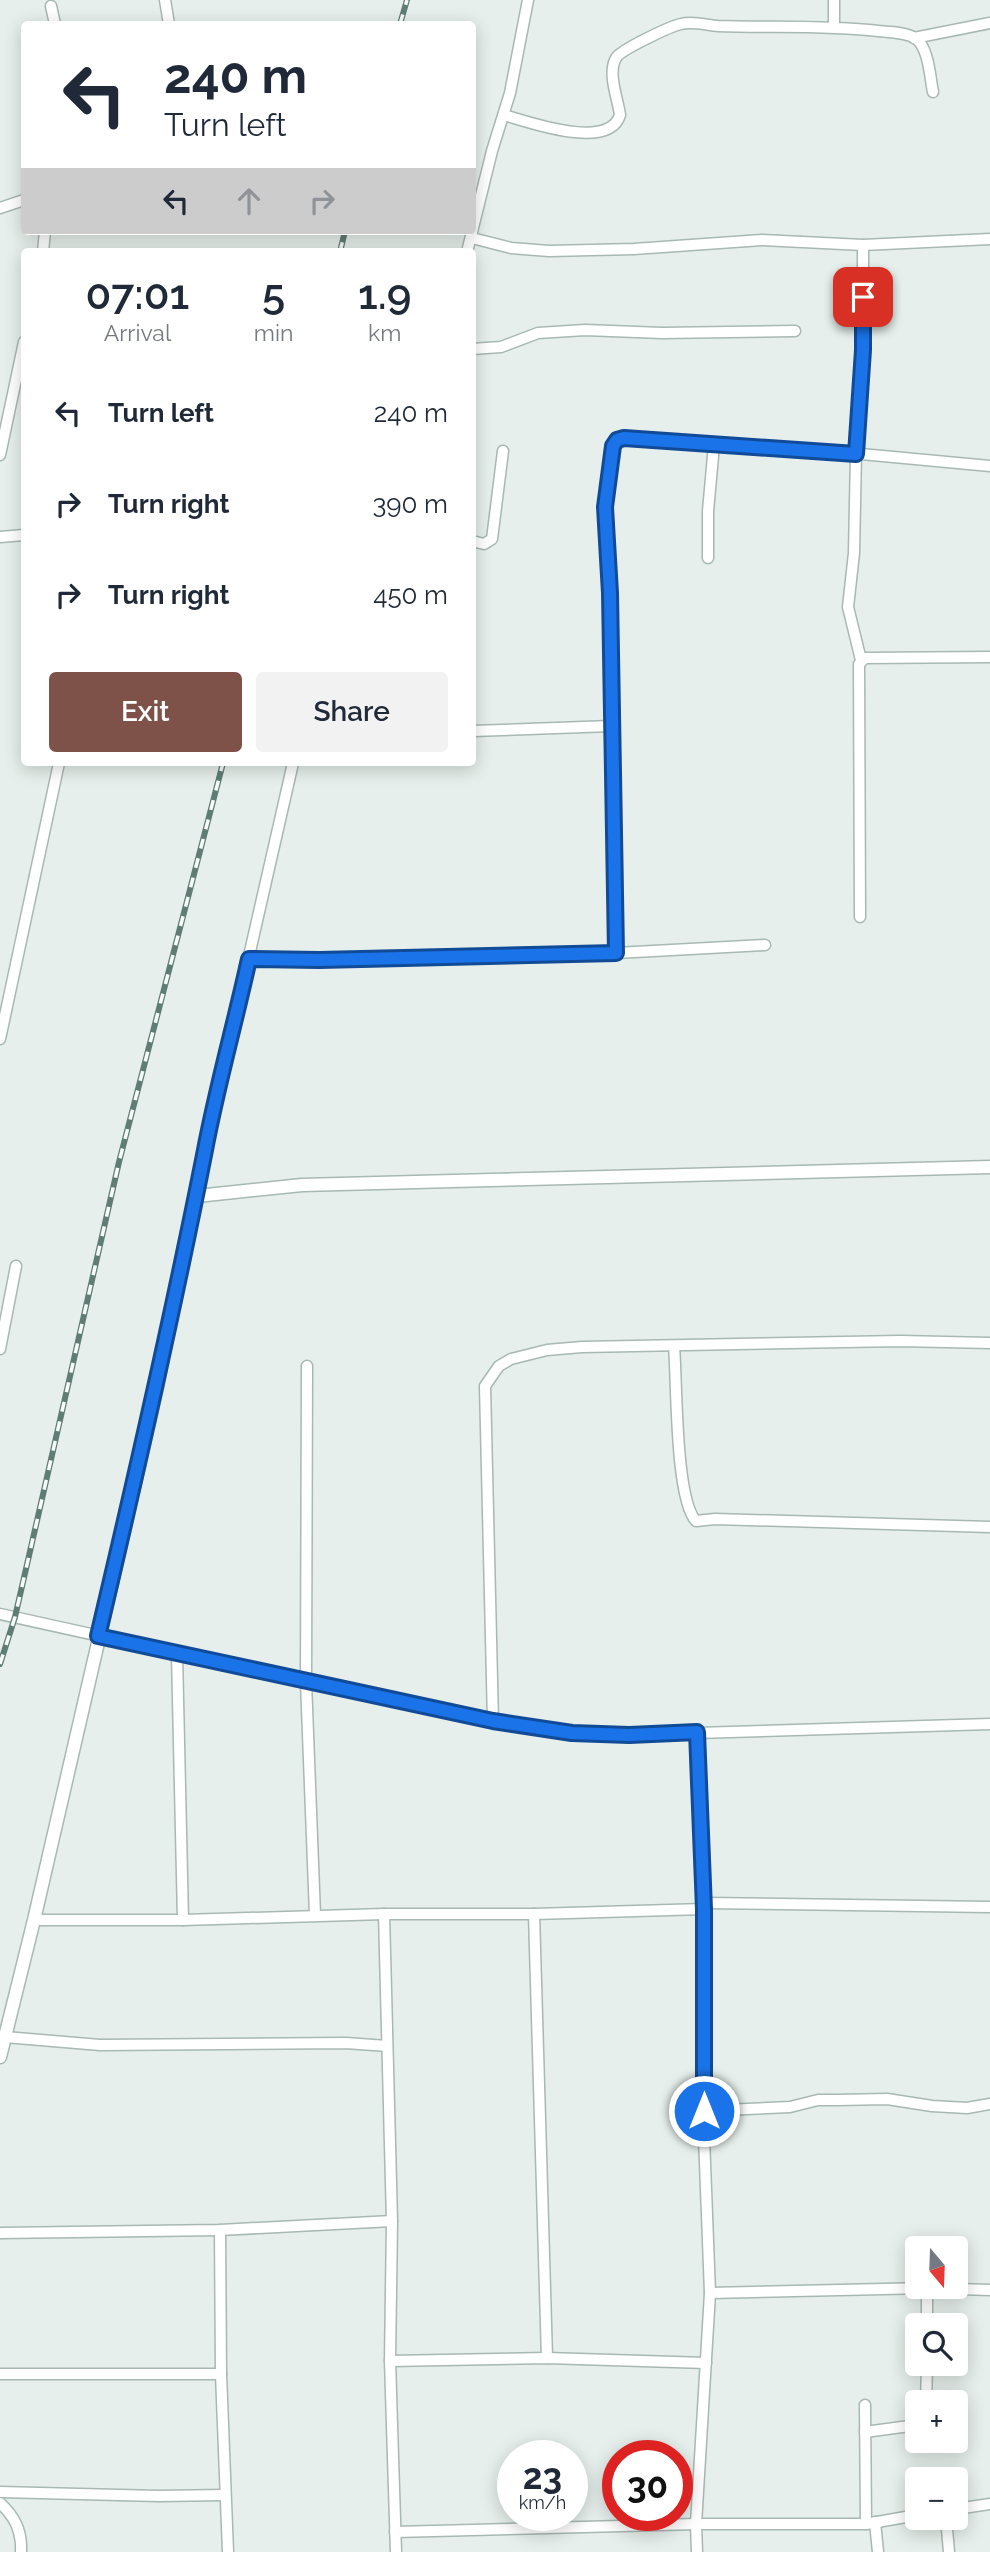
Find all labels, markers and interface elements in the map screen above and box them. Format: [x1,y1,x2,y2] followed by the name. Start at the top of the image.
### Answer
[164,47,307,104] text: 240 m
[49,49,140,140] icon: left
[164,106,286,143] text: Turn left
[157,182,195,220] icon: left
[230,182,268,220] icon: ahead
[303,182,341,220] icon: right
[833,267,893,327] pin
[86,270,189,319] text: 07:01
[262,270,285,319] text: 5
[358,270,411,319] text: 1.9
[844,278,882,316] icon: arrive
[104,319,171,346] text: Arrival
[254,319,293,346] text: min
[368,319,401,346] text: km
[49,394,87,432] icon: left
[108,398,214,428] text: Turn left
[374,398,448,428] text: 240 m
[49,485,87,523] icon: right
[108,489,229,519] text: Turn right
[372,489,448,519] text: 390 m
[49,576,87,614] icon: right
[108,580,229,610] text: Turn right
[373,580,448,610] text: 450 m
[49,672,242,752] button: Exit
[256,672,448,752] button: Share
[667,2074,741,2148] position arrow
[905,2236,968,2300] north arrow
[905,2236,968,2530] map controls
[905,2313,968,2376] button: search
[905,2390,968,2453] button: +
[602,2440,693,2531] speed limit sign: 30
[523,2456,562,2497] text: 23
[905,2467,968,2530] button: −
[519,2492,566,2513] text: km/h

